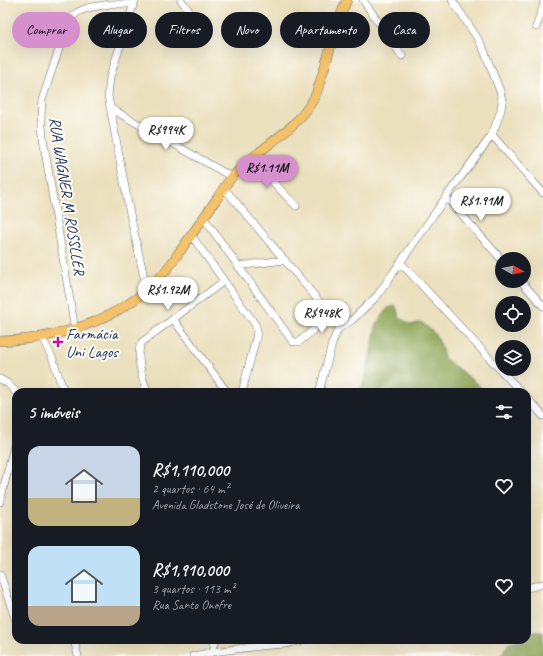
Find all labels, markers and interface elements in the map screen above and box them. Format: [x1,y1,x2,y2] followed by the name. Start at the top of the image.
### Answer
[12,12,80,48] chip: Comprar
[88,12,147,48] chip: Alugar
[155,12,213,48] chip: Filtros
[221,12,272,48] chip: Novo
[280,12,370,48] chip: Apartamento
[378,12,430,48] chip: Casa
[45,116,90,278] street label: RUA WAGNER M ROSSLLER
[133,117,199,151] pin: R$994K
[148,122,184,138] text: R$994K
[230,155,304,189] pin: R$1.11M
[246,160,288,176] text: R$1.11M
[444,188,518,222] pin: R$1.91M
[460,193,502,209] text: R$1.91M
[495,252,531,288] north arrow
[495,252,531,376] map controls
[131,277,205,311] pin: R$1.92M
[147,282,189,298] text: R$1.92M
[495,296,531,332] button: locate
[289,300,355,334] pin: R$948K
[304,305,340,321] text: R$948K
[66,324,119,362] place label: Farmácia Uni Lagos
[53,337,63,347] marker: Farmácia Uni Lagos
[495,340,531,376] button: layers
[493,401,515,423] icon: filters
[28,402,79,423] text: 5 imóveis
[152,460,229,481] text: R$1,110,000
[60,462,108,510] icon: home
[493,475,515,497] icon: heart
[152,481,229,497] text: 2 quartos · 64 m²
[152,497,300,513] text: Avenida Gladstone José de Oliveira
[152,560,229,581] text: R$1,910,000
[60,562,108,610] icon: home
[493,575,515,597] icon: heart
[152,581,235,597] text: 3 quartos · 113 m²
[152,597,231,613] text: Rua Santo Onofre

